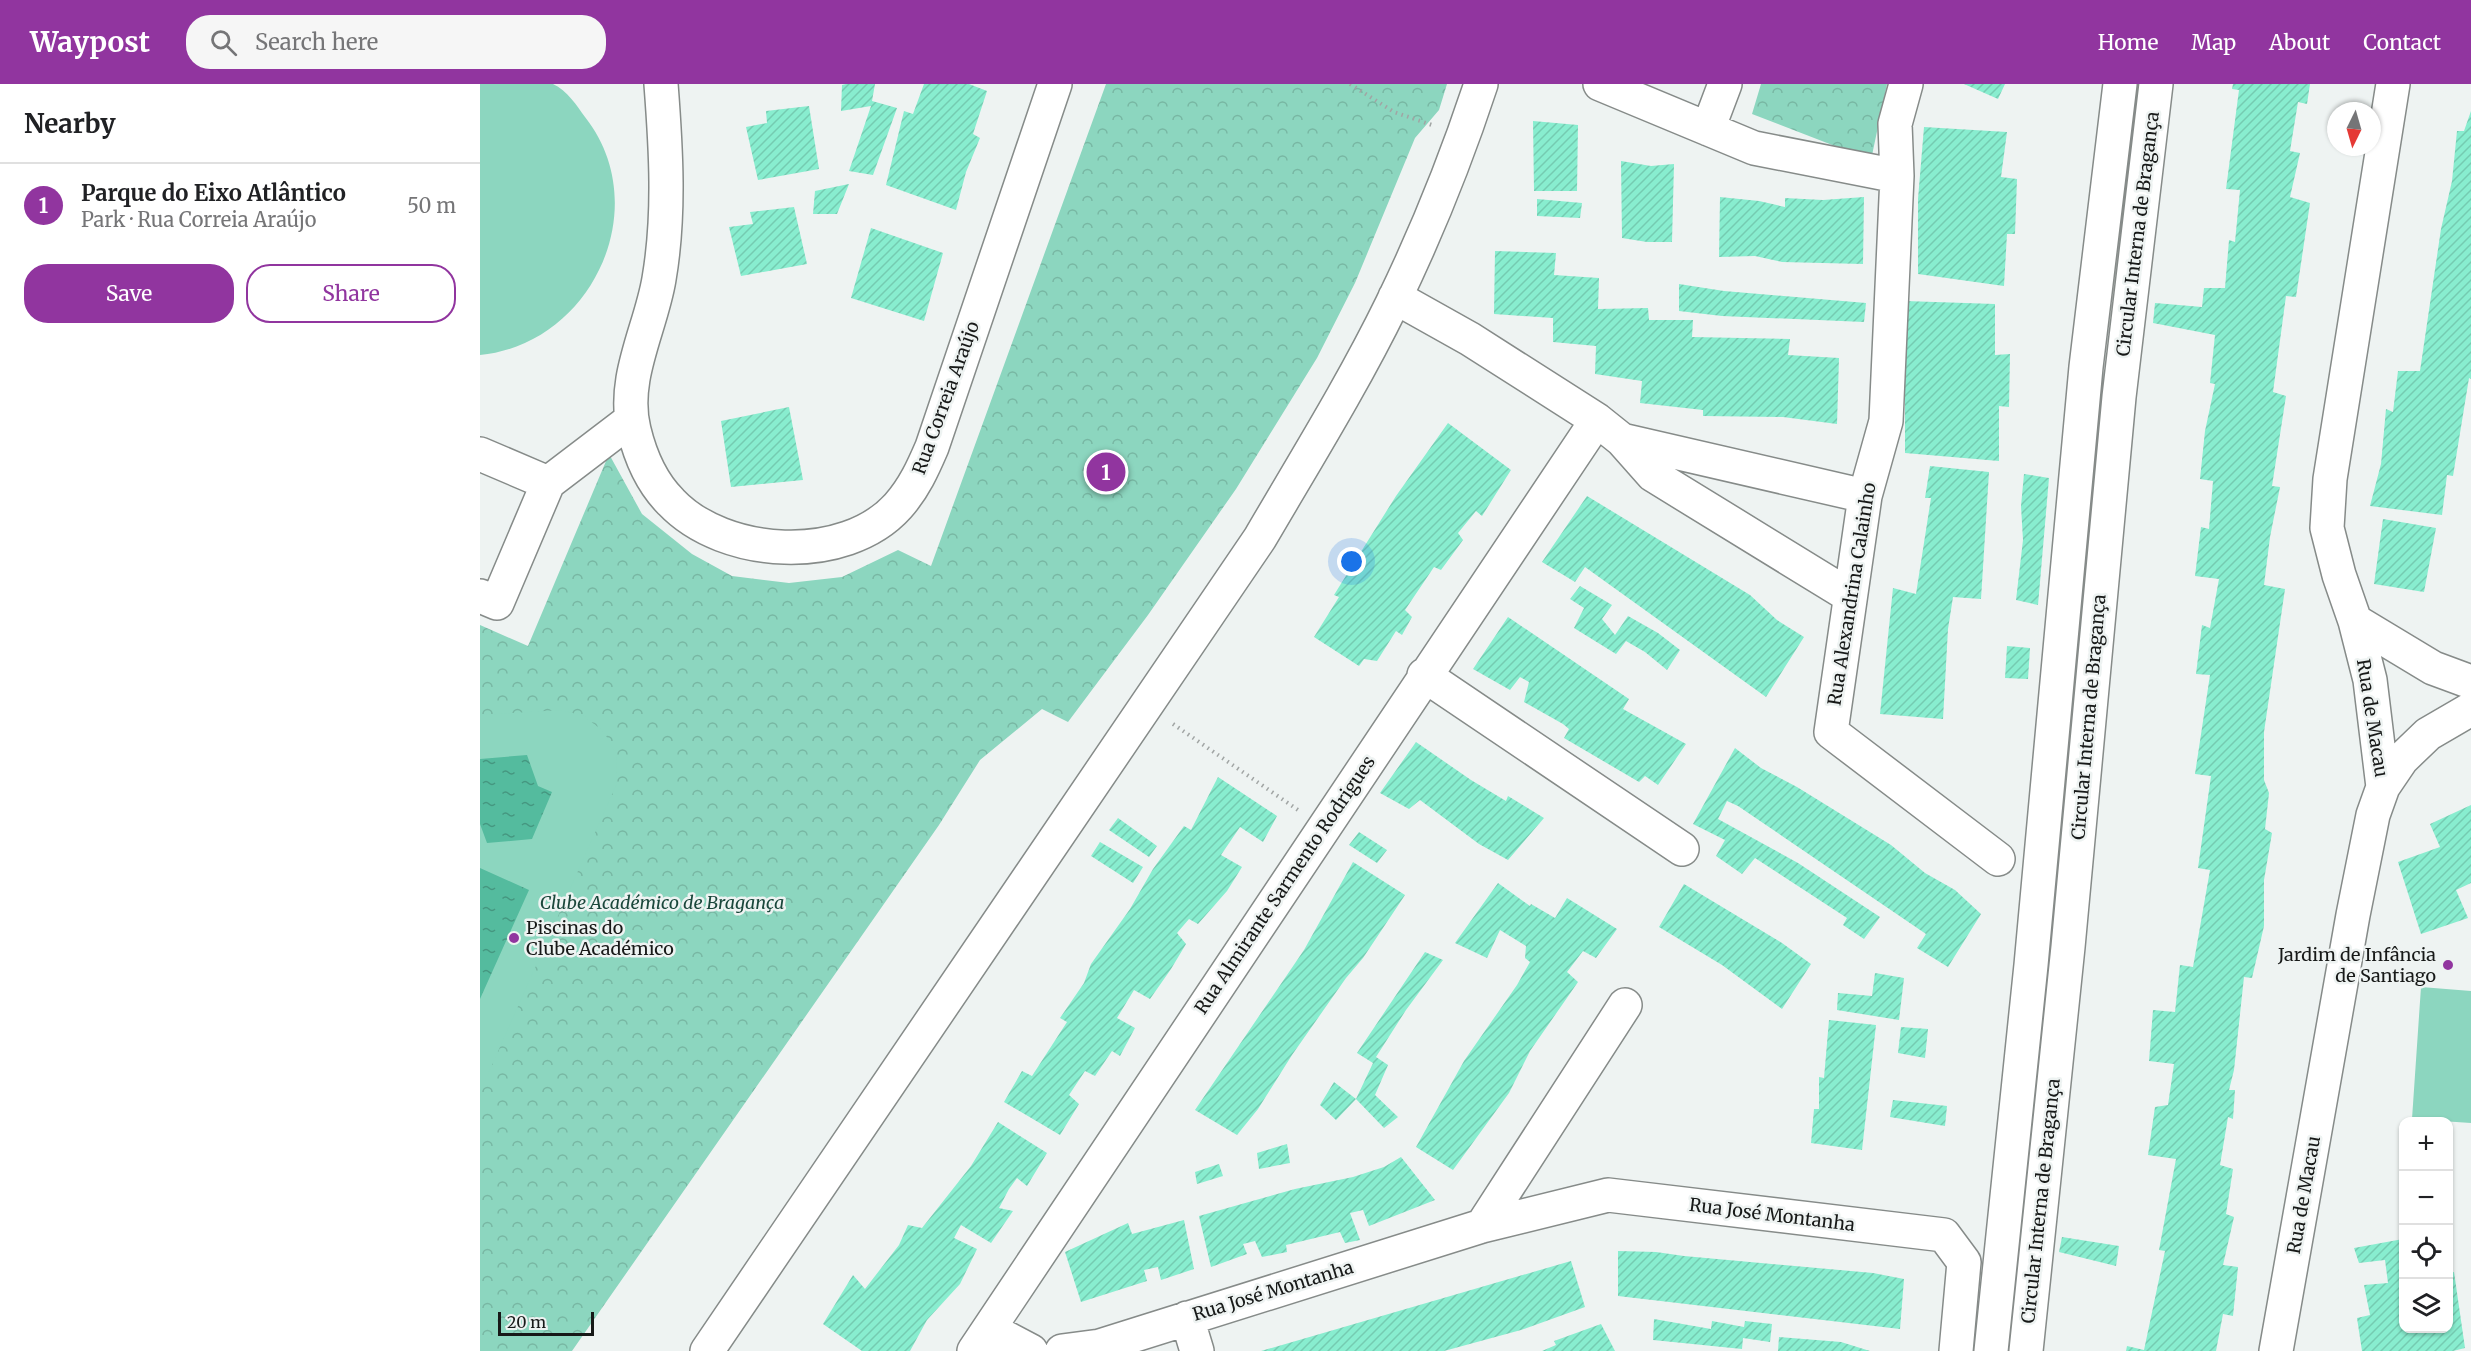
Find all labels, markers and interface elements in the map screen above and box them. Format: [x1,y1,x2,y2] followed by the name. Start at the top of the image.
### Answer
[186,15,606,69] search box
[30,24,150,60] text: Waypost
[207,26,240,59] icon: search
[255,28,378,56] text: Search here
[2098,29,2158,56] text: Home
[2191,29,2236,56] text: Map
[2269,29,2330,56] text: About
[2363,29,2441,56] text: Contact
[2327,102,2381,156] north arrow
[24,107,116,140] text: Nearby
[2111,110,2164,358] street label: Circular Interna de Bragança
[81,179,346,207] text: Parque do Eixo Atlântico
[39,193,48,218] text: 1
[407,193,456,218] text: 50 m
[81,207,317,232] text: Park · Rua Correia Araújo
[24,264,234,323] button: Save
[246,264,456,323] button: Share
[907,318,984,478] street label: Rua Correia Araújo
[1086,450,1126,494] pin: 1
[1823,481,1880,707] street label: Rua Alexandrina Calainho
[1337,547,1366,576] your location
[2066,593,2111,841] street label: Circular Interna de Bragança
[2352,657,2393,779] street label: Rua de Macau
[1189,751,1380,1018] street label: Rua Almirante Sarmento Rodrigues
[540,891,784,914] park label: Clube Académico de Bragança
[526,916,674,960] place label: Piscinas do Clube Académico
[507,931,521,945] marker: Piscinas do Clube Académico
[2277,943,2436,987] place label: Jardim de Infância de Santiago
[2441,958,2455,972] marker: Jardim de Infância de Santiago
[2016,1077,2065,1325] street label: Circular Interna de Bragança
[2399,1117,2453,1333] map controls
[2399,1117,2453,1171] button: +
[2282,1134,2325,1256] street label: Rua de Macau
[2399,1171,2453,1225] button: −
[1688,1193,1857,1236] street label: Rua José Montanha
[2399,1225,2453,1279] button: locate
[1190,1255,1356,1326] street label: Rua José Montanha
[2399,1279,2453,1333] button: layers
[498,1309,594,1336] scale bar
[507,1312,546,1332] text: 20 m

